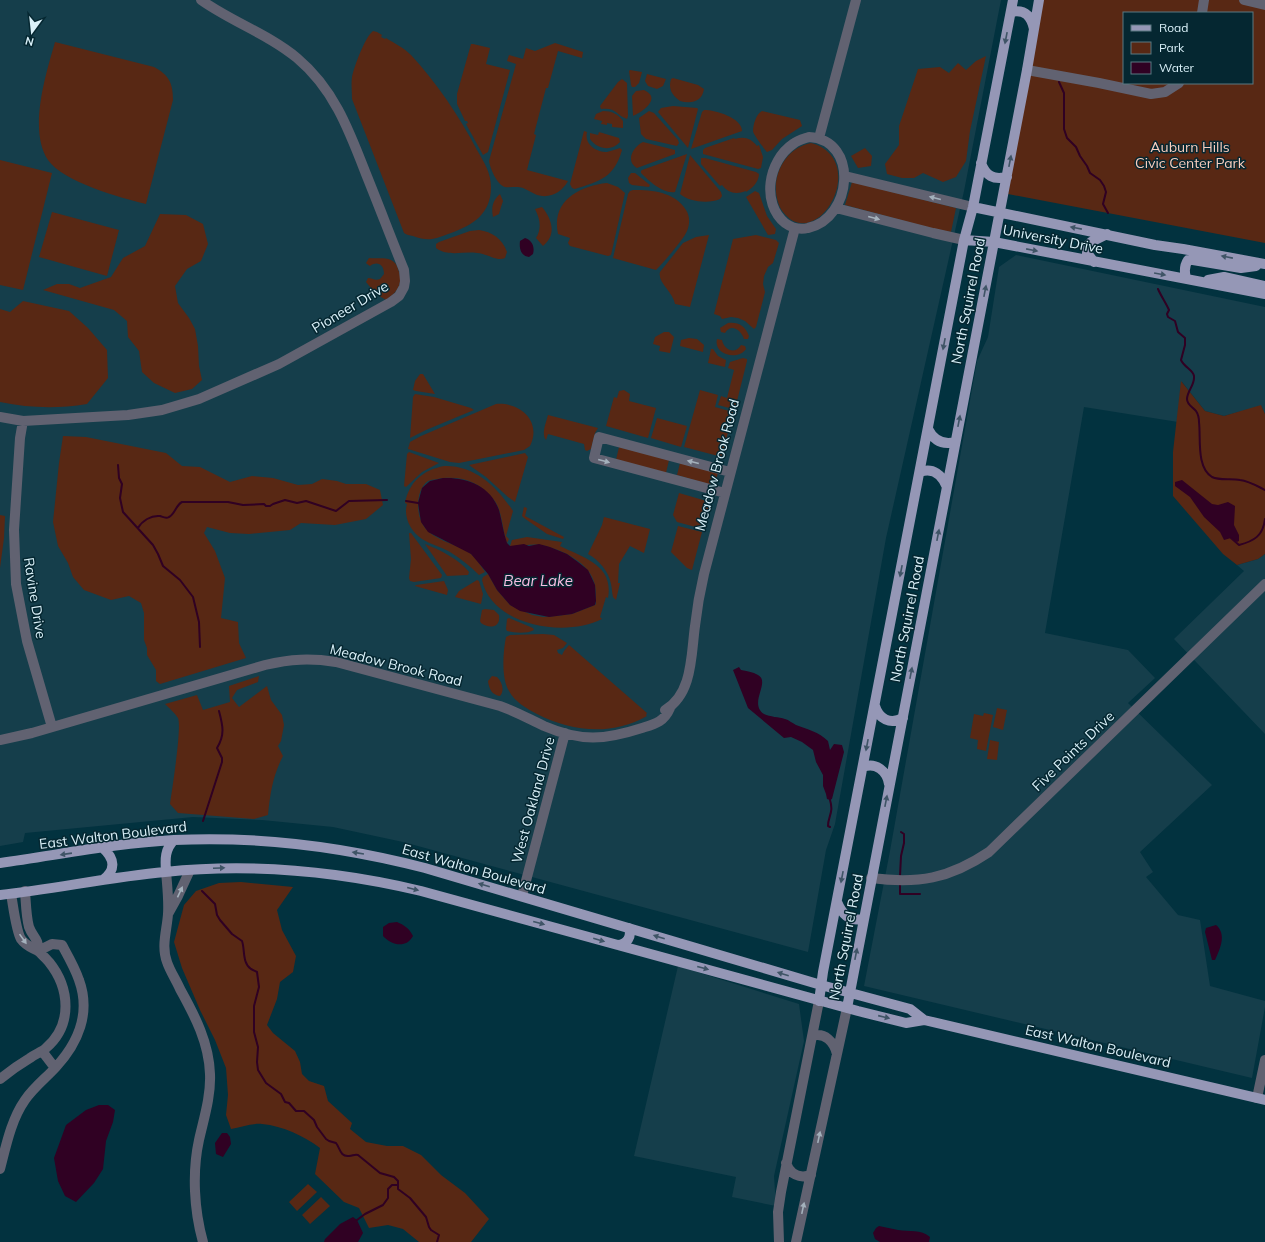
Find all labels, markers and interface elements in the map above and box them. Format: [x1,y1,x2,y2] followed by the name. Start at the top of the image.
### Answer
[12,12,52,52] north arrow
[1123,12,1253,84] legend
[1159,20,1188,35] text: Road
[1002,32,1008,44] one-way arrow
[24,34,35,49] text: N
[1159,40,1185,55] text: Park
[1159,60,1195,75] text: Water
[1135,138,1246,172] park label: Auburn Hills Civic Center Park
[1007,155,1013,168] one-way arrow
[928,195,940,201] one-way arrow
[868,215,880,221] one-way arrow
[1001,220,1105,258] street label: University Drive
[1070,225,1082,231] one-way arrow
[947,236,989,366] street label: North Squirrel Road
[1026,247,1038,253] one-way arrow
[1221,254,1233,260] one-way arrow
[1154,271,1166,277] one-way arrow
[308,277,392,337] street label: Pioneer Drive
[982,285,988,297] one-way arrow
[941,338,947,350] one-way arrow
[691,397,743,533] street label: Meadow Brook Road
[957,415,963,427] one-way arrow
[598,458,610,464] one-way arrow
[686,459,698,465] one-way arrow
[935,529,941,541] one-way arrow
[886,554,928,684] street label: North Squirrel Road
[20,556,50,640] street label: Ravine Drive
[897,564,903,577] one-way arrow
[503,571,573,590] water label: Bear Lake
[328,640,464,690] street label: Meadow Brook Road
[908,667,914,679] one-way arrow
[1028,707,1118,795] street label: Five Points Drive
[507,735,559,865] street label: West Oakland Drive
[864,739,870,751] one-way arrow
[883,795,889,807] one-way arrow
[38,817,188,853] street label: East Walton Boulevard
[400,840,548,898] street label: East Walton Boulevard
[352,850,365,856] one-way arrow
[60,851,72,857] one-way arrow
[213,865,225,872] one-way arrow
[839,870,845,883] one-way arrow
[825,872,867,1002] street label: North Squirrel Road
[478,882,491,888] one-way arrow
[177,886,183,898] one-way arrow
[407,887,419,893] one-way arrow
[533,920,545,926] one-way arrow
[19,934,27,945] one-way arrow
[653,934,665,940] one-way arrow
[593,937,605,943] one-way arrow
[854,948,860,960] one-way arrow
[697,966,709,972] one-way arrow
[777,971,789,977] one-way arrow
[878,1015,891,1021] one-way arrow
[1024,1021,1172,1071] street label: East Walton Boulevard
[816,1131,822,1143] one-way arrow
[801,1202,807,1215] one-way arrow

